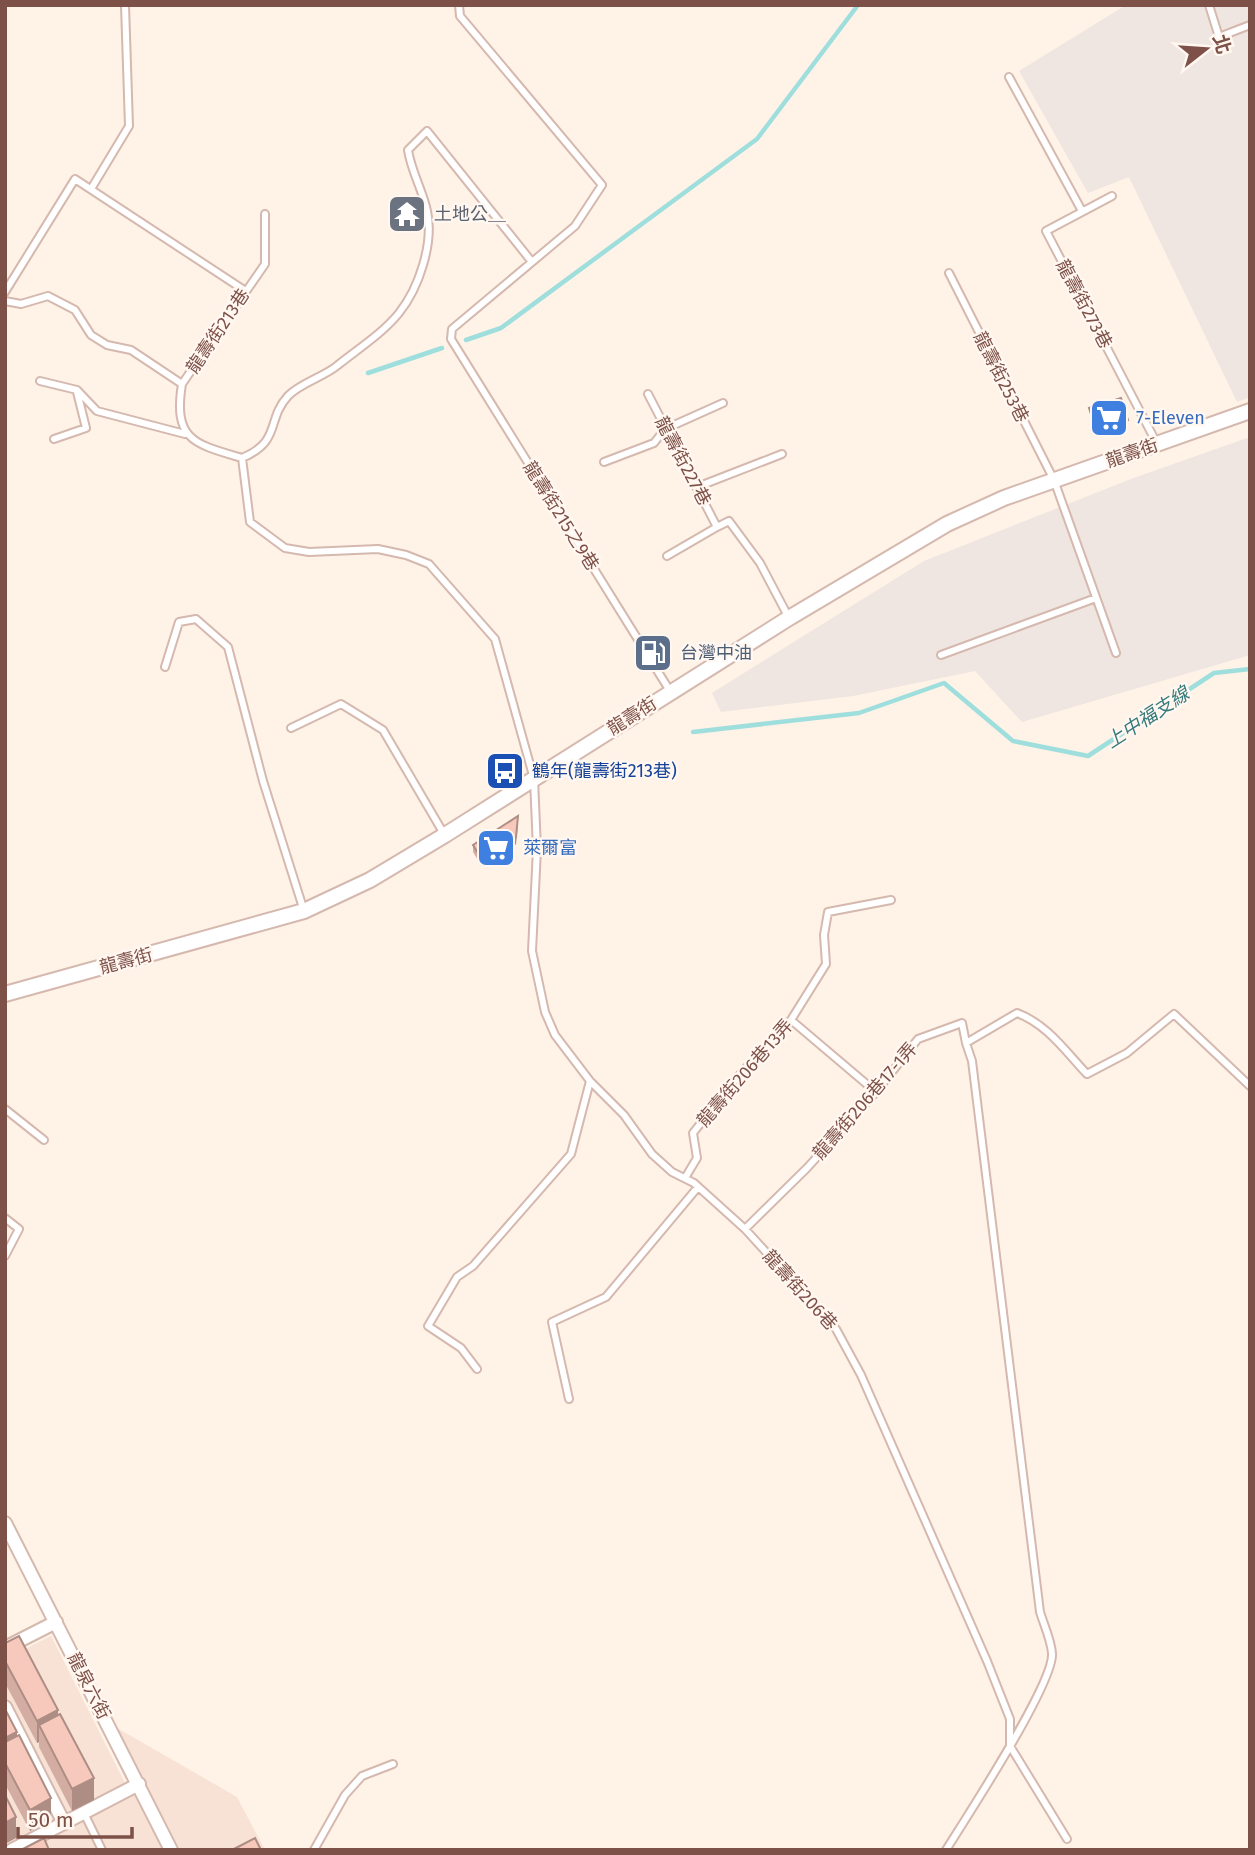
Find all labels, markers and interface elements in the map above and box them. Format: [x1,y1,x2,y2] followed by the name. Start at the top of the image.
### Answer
[1171,14,1241,84] north arrow
[1208,32,1236,57] text: 北
[386,193,428,235] temple icon: 土地公＿
[434,203,506,225] place label: 土地公＿
[1051,256,1117,352] street label: 龍壽街273巷
[182,285,254,377] street label: 龍壽街213巷
[969,328,1033,426] street label: 龍壽街253巷
[1088,397,1130,439] supermarket icon: 7-Eleven
[1136,407,1205,429] place label: 7-Eleven
[650,413,716,509] street label: 龍壽街227巷
[1103,434,1161,472] street label: 龍壽街
[519,457,603,575] street label: 龍壽街215之9巷
[632,632,674,674] fuel station icon: 台灣中油
[680,642,752,664] place label: 台灣中油
[1101,681,1195,753] water label: 上中福支線
[603,692,661,740] street label: 龍壽街
[484,750,526,792] bus stop icon: 鶴年(龍壽街213巷)
[532,760,677,782] place label: 鶴年(龍壽街213巷)
[475,827,517,869] supermarket icon: 萊爾富
[523,837,577,859] place label: 萊爾富
[97,943,155,979] street label: 龍壽街
[692,1015,798,1131] street label: 龍壽街206巷13弄
[808,1038,922,1164] street label: 龍壽街206巷17-1弄
[758,1245,842,1335] street label: 龍壽街206巷
[63,1649,115,1723] street label: 龍泉六街
[18,1796,131,1840] scale bar
[28,1807,74,1833] text: 50 m

